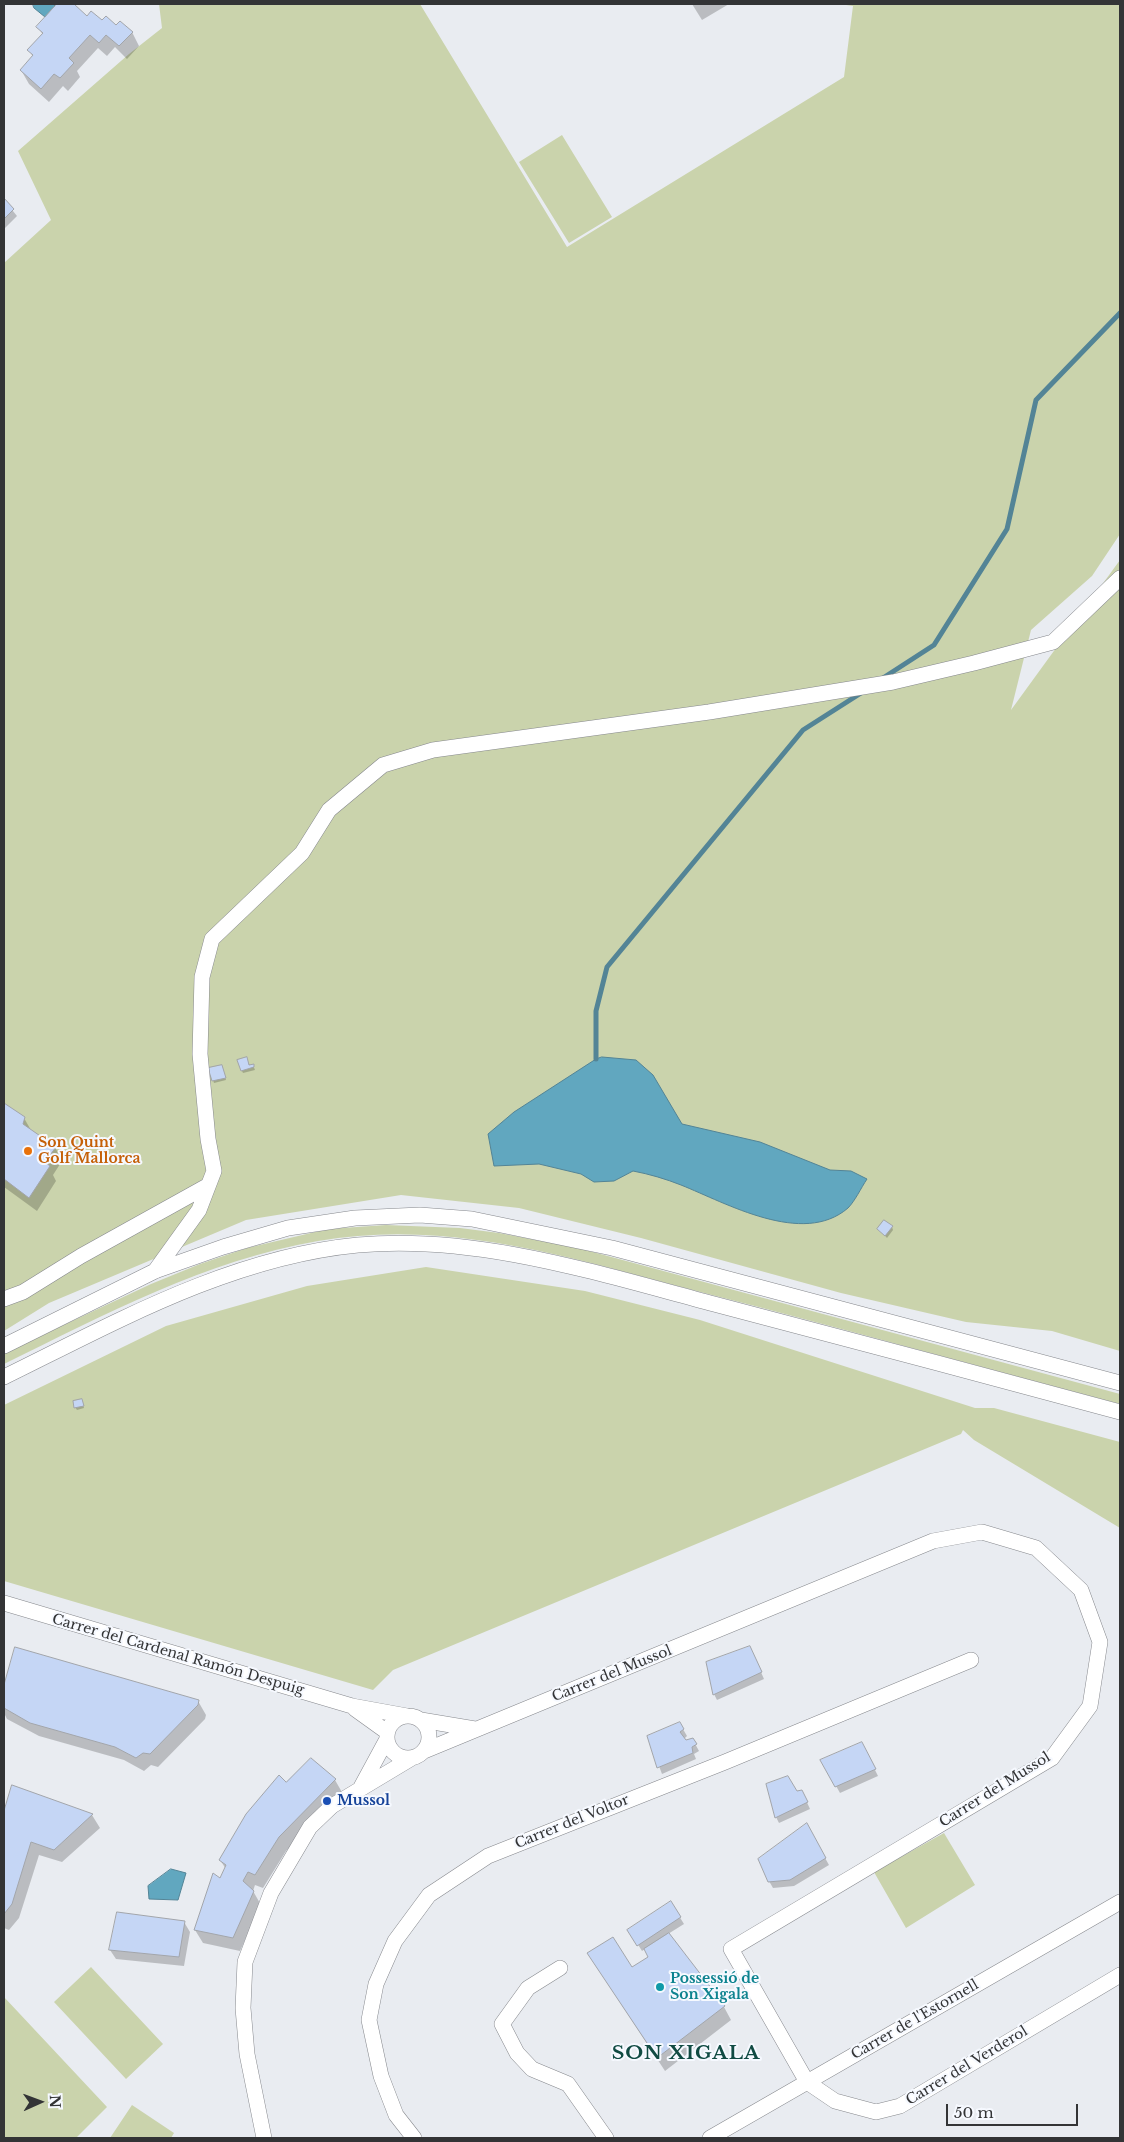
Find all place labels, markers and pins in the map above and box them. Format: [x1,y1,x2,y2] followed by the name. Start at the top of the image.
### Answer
[38,1135,140,1168] place label: Son Quint Golf Mallorca
[22,1145,34,1157] marker: Son Quint Golf Mallorca
[337,1793,390,1809] place label: Mussol
[321,1795,333,1807] marker: Mussol
[670,1971,759,2004] place label: Possessió de Son Xigala
[654,1981,666,1993] marker: Possessió de Son Xigala

